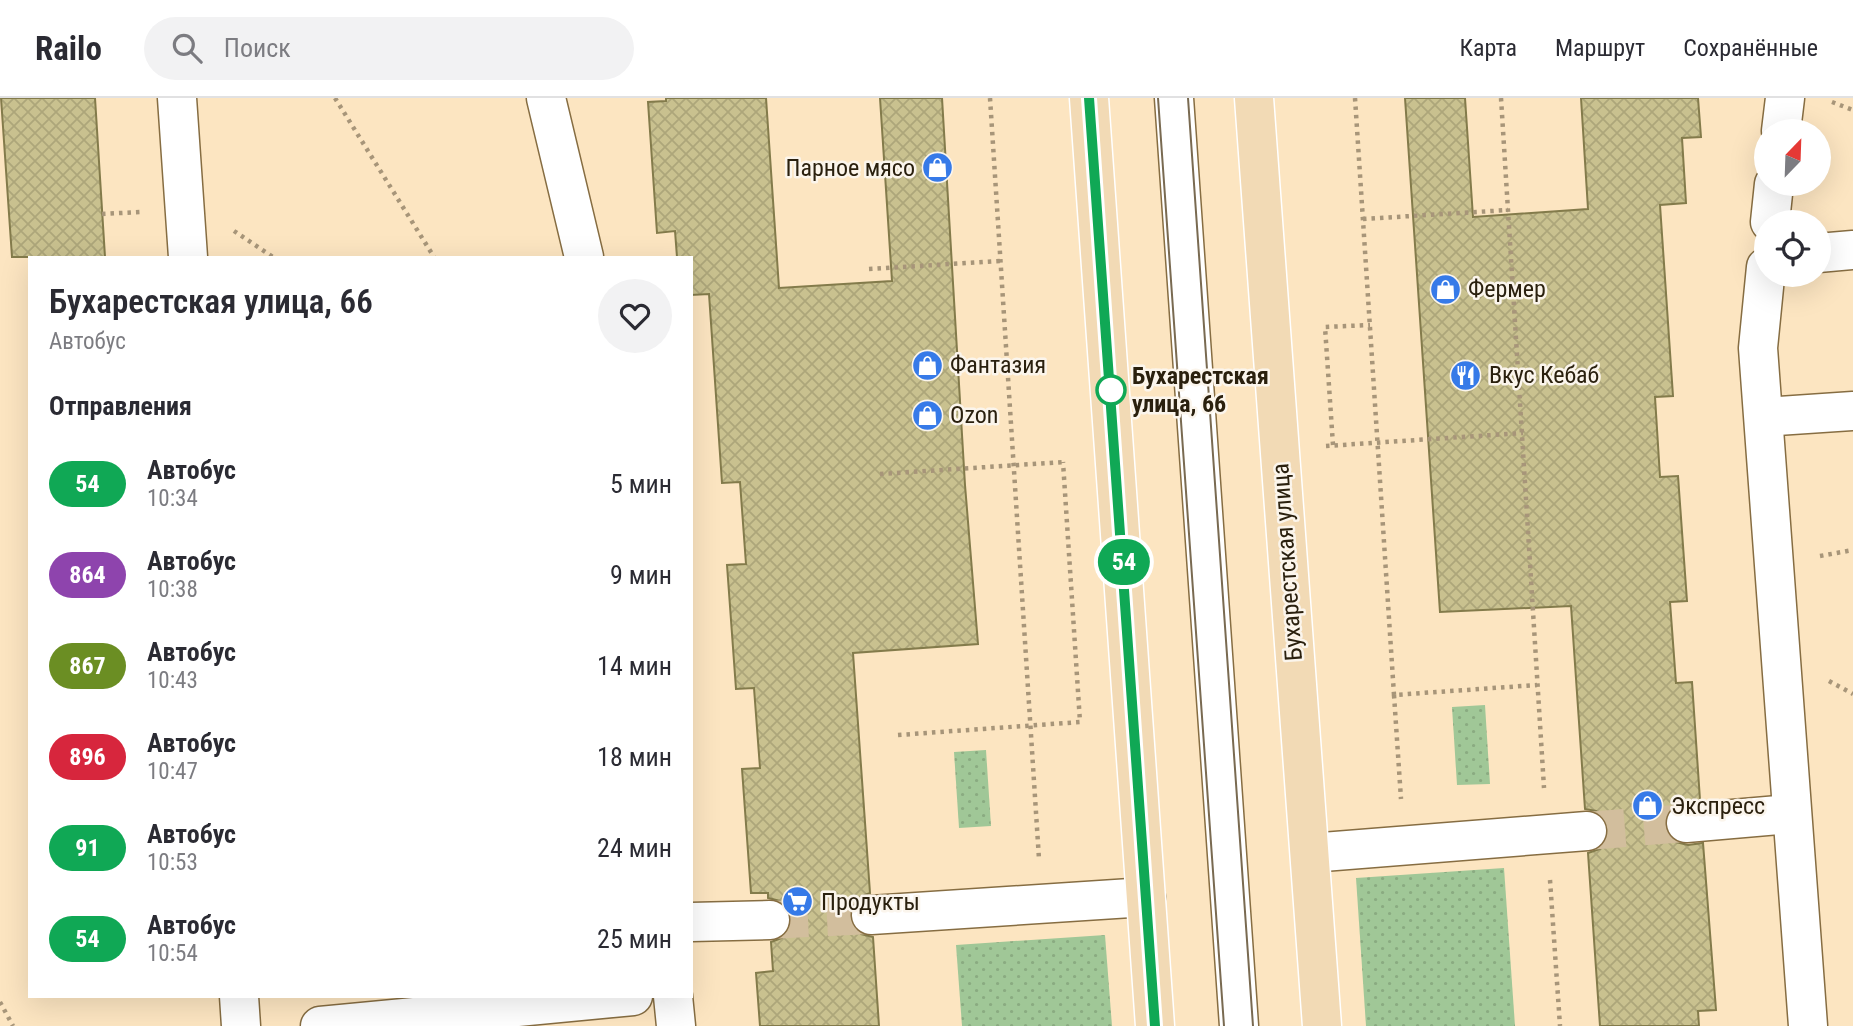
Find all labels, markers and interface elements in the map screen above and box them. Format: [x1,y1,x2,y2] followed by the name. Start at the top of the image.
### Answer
[144,17,634,80] search box
[35,29,102,68] text: Railo
[168,29,206,67] icon: search
[224,33,291,63] text: Поиск
[1460,34,1517,62] text: Карта
[1555,34,1645,62] text: Маршрут
[1683,34,1818,62] text: Сохранённые
[1754,119,1830,196] north arrow
[1754,119,1831,287] map controls
[921,151,955,185] shop icon: Парное мясо
[786,154,915,182] place label: Парное мясо
[1754,210,1831,287] button: locate
[1428,272,1462,306] shop icon: Фермер
[1468,275,1546,303] place label: Фермер
[598,279,672,353] button: heart
[49,282,373,321] text: Бухарестская улица, 66
[49,328,126,355] text: Автобус
[910,348,944,382] shop icon: Фантазия
[950,351,1046,379] place label: Фантазия
[1449,358,1483,392] restaurant icon: Вкус Кебаб
[1489,361,1599,389] place label: Вкус Кебаб
[1132,362,1269,418] place label: Бухарестская улица, 66
[1096,375,1126,405] marker: Бухарестская улица, 66
[49,391,192,421] text: Отправления
[910,398,944,432] shop icon: Ozon
[950,401,998,429] place label: Ozon
[147,455,236,485] text: Автобус
[1266,462,1308,662] street label: Бухарестская улица
[610,469,672,499] text: 5 мин
[75,470,100,498] text: 54
[147,485,198,512] text: 10:34
[1092,539,1156,585] line badge: 54
[147,546,236,576] text: Автобус
[1112,548,1136,576] text: 54
[610,560,672,590] text: 9 мин
[69,561,106,589] text: 864
[147,576,198,603] text: 10:38
[147,637,236,667] text: Автобус
[597,651,672,681] text: 14 мин
[69,652,106,680] text: 867
[147,667,198,694] text: 10:43
[147,728,236,758] text: Автобус
[597,742,672,772] text: 18 мин
[69,743,106,771] text: 896
[147,758,198,785] text: 10:47
[1631,789,1665,823] shop icon: Экспресс
[1671,792,1765,820] place label: Экспресс
[147,819,236,849] text: Автобус
[597,833,672,863] text: 24 мин
[75,834,100,862] text: 91
[147,849,198,876] text: 10:53
[781,885,815,919] supermarket icon: Продукты
[821,888,920,916] place label: Продукты
[147,910,236,940] text: Автобус
[597,924,672,954] text: 25 мин
[75,925,100,953] text: 54
[147,940,198,967] text: 10:54

